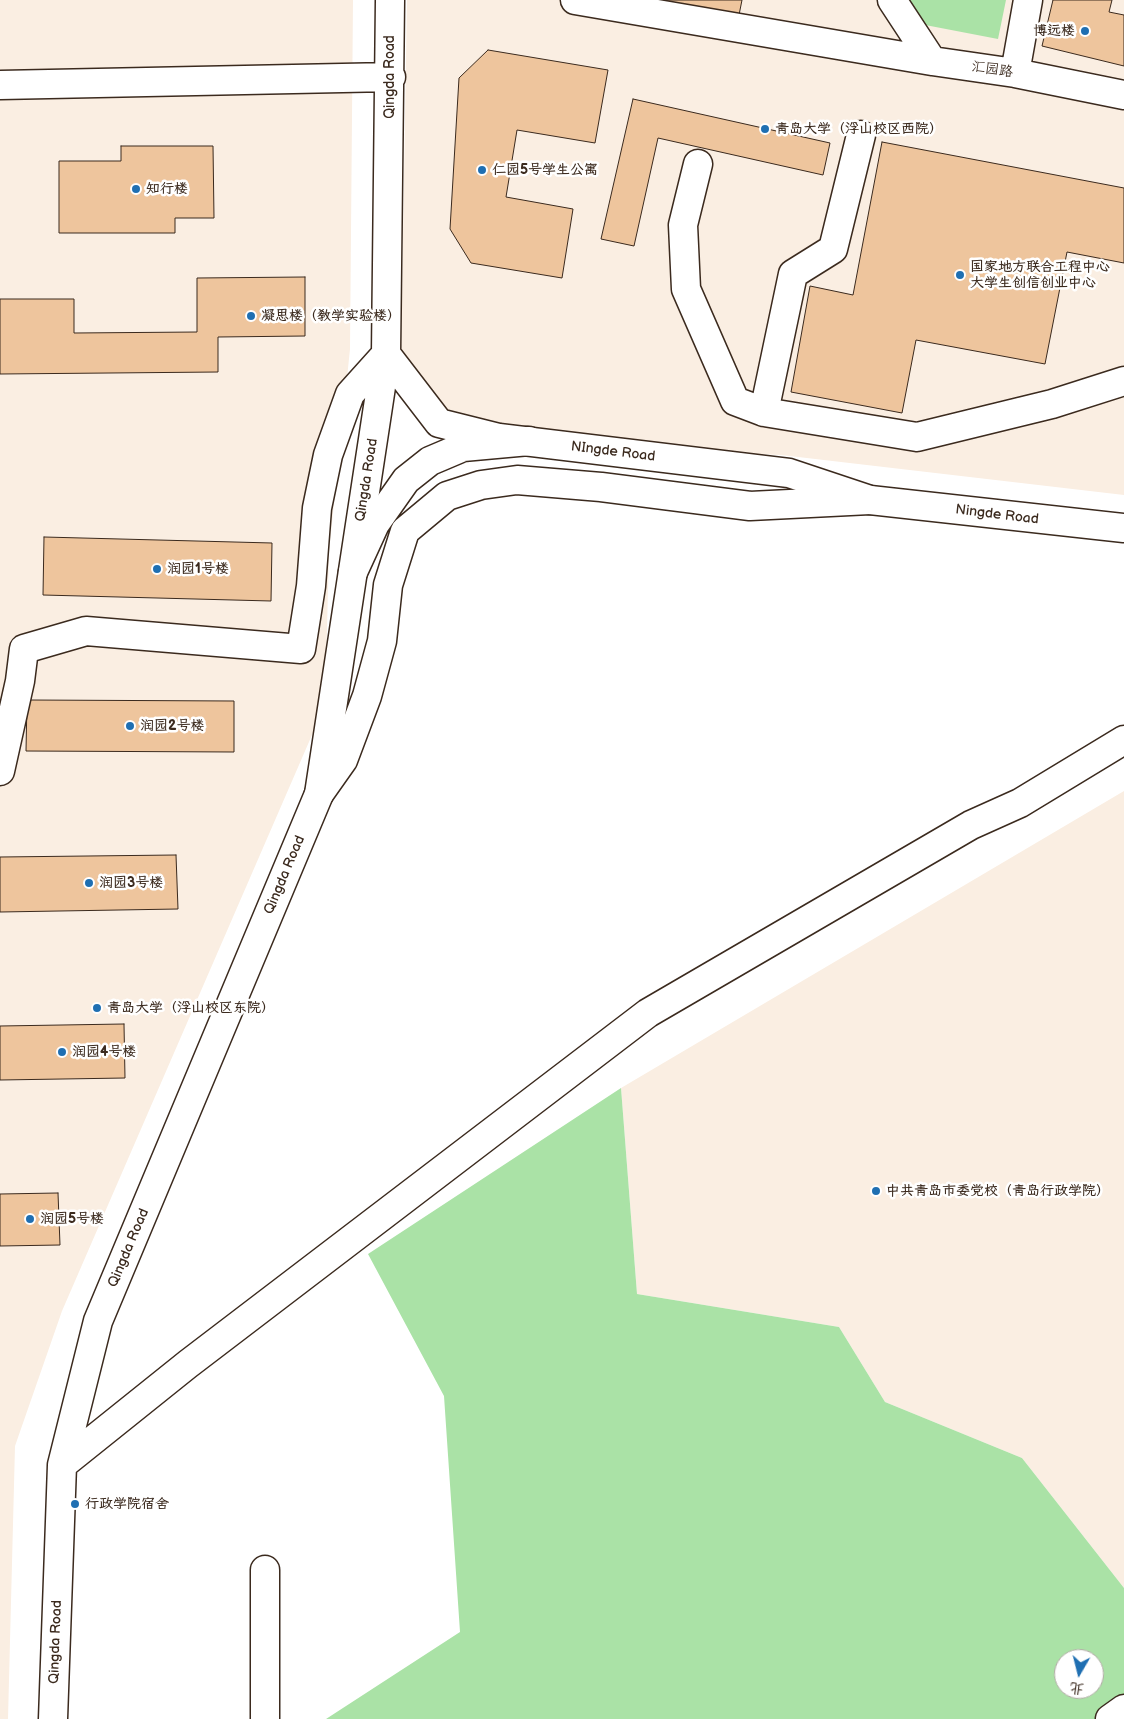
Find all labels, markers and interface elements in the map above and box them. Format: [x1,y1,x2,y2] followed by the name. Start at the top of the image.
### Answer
[1033,23,1075,39] place label: 博远楼
[1079,25,1091,37] marker: 博远楼
[382,35,398,119] street label: Qingda Road
[970,59,1014,81] street label: 汇园路
[775,121,943,137] place label: 青岛大学（浮山校区西院）
[759,123,771,135] marker: 青岛大学（浮山校区西院）
[492,162,598,178] place label: 仁园5号学生公寓
[476,164,488,176] marker: 仁园5号学生公寓
[146,181,188,197] place label: 知行楼
[130,183,142,195] marker: 知行楼
[970,259,1110,292] place label: 国家地方联合工程中心 大学生创信创业中心
[954,269,966,281] marker: 国家地方联合工程中心 大学生创信创业中心
[261,308,401,324] place label: 凝思楼（教学实验楼）
[245,310,257,322] marker: 凝思楼（教学实验楼）
[352,437,382,523] street label: Qingda Road
[570,438,656,466] street label: NIngde Road
[954,502,1040,528] street label: Ningde Road
[167,561,229,577] place label: 润园1号楼
[151,563,163,575] marker: 润园1号楼
[140,718,204,734] place label: 润园2号楼
[124,720,136,732] marker: 润园2号楼
[261,833,309,917] street label: Qingda Road
[99,875,163,891] place label: 润园3号楼
[83,877,95,889] marker: 润园3号楼
[107,1000,275,1016] place label: 青岛大学（浮山校区东院）
[91,1002,103,1014] marker: 青岛大学（浮山校区东院）
[72,1044,136,1060] place label: 润园4号楼
[56,1046,68,1058] marker: 润园4号楼
[886,1183,1110,1199] place label: 中共青岛市委党校（青岛行政学院）
[870,1185,882,1197] marker: 中共青岛市委党校（青岛行政学院）
[105,1206,153,1290] street label: Qingda Road
[40,1211,104,1227] place label: 润园5号楼
[24,1213,36,1225] marker: 润园5号楼
[85,1496,169,1512] place label: 行政学院宿舍
[69,1498,81,1510] marker: 行政学院宿舍
[46,1600,66,1684] street label: Qingda Road
[1054,1649,1104,1699] north arrow
[1069,1679,1085,1698] text: 北

